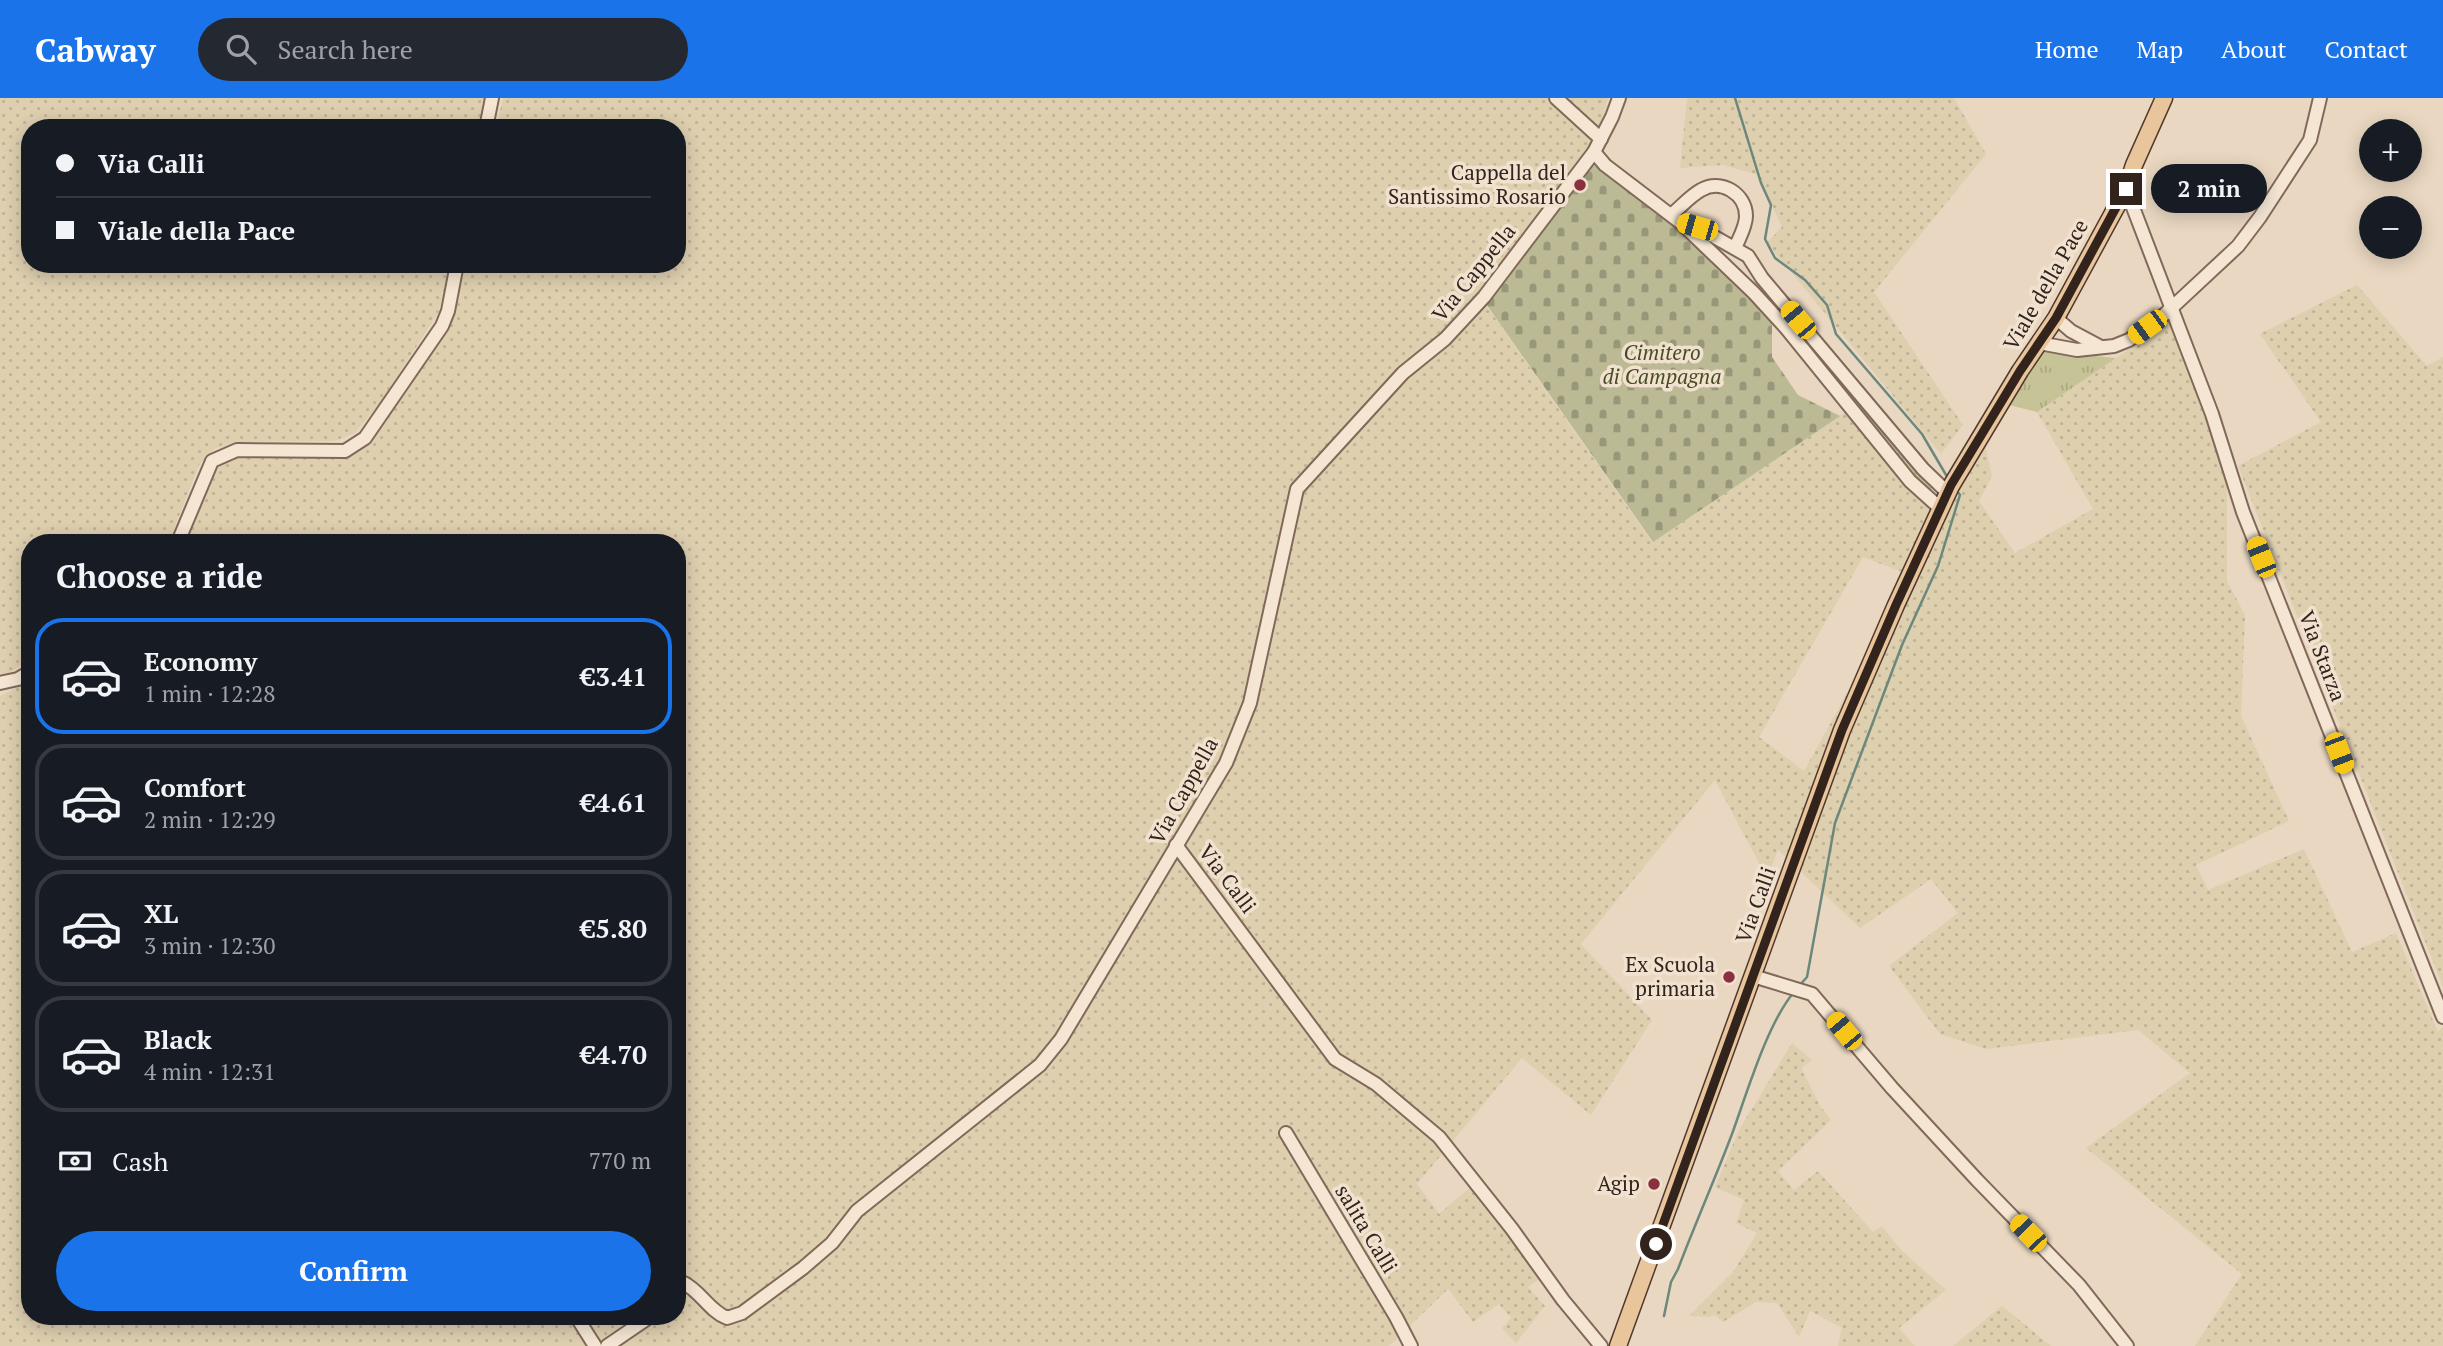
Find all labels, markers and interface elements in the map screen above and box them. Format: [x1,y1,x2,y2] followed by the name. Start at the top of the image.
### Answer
[198,18,688,81] search box
[35,28,156,71] text: Cabway
[222,30,260,68] icon: search
[278,32,413,66] text: Search here
[2035,33,2099,65] text: Home
[2137,33,2183,65] text: Map
[2221,33,2287,65] text: About
[2325,33,2408,65] text: Contact
[2359,119,2422,259] map controls
[2359,119,2422,182] button: +
[98,146,205,180] text: Via Calli
[1388,158,1566,210] place label: Cappella del Santissimo Rosario
[2150,164,2266,214] callout: 2 min
[2110,173,2142,205] route end
[2178,173,2240,204] text: 2 min
[1572,177,1588,193] marker: Cappella del Santissimo Rosario
[2359,196,2422,259] button: −
[1674,211,1721,243] car
[98,213,295,247] text: Viale della Pace
[1996,214,2094,355] street label: Viale della Pace
[1425,217,1522,327] street label: Via Cappella
[1777,297,1820,343] car
[2124,306,2171,348] car
[1603,338,1721,390] park label: Cimitero di Campagna
[2244,534,2279,580] car
[56,555,263,597] text: Choose a ride
[2293,606,2353,705] street label: Via Starza
[144,644,257,678] text: Economy
[60,645,123,708] icon: car
[581,659,647,693] text: €3.41
[144,678,276,709] text: 1 min · 12:28
[2322,730,2357,776] car
[1142,732,1224,849] street label: Via Cappella
[144,770,246,804] text: Comfort
[60,771,123,834] icon: car
[581,785,647,819] text: €4.61
[144,804,276,835] text: 2 min · 12:29
[1193,838,1263,919] street label: Via Calli
[1728,863,1782,947] street label: Via Calli
[144,896,178,930] text: XL
[60,897,123,960] icon: car
[581,911,647,945] text: €5.80
[144,930,276,961] text: 3 min · 12:30
[1625,950,1715,1002] place label: Ex Scuola primaria
[1721,969,1737,985] marker: Ex Scuola primaria
[1823,1008,1866,1054] car
[144,1022,212,1056] text: Black
[60,1023,123,1086] icon: car
[581,1037,647,1071] text: €4.70
[144,1056,276,1087] text: 4 min · 12:31
[56,1142,94,1180] icon: cash
[112,1144,168,1178] text: Cash
[589,1145,651,1176] text: 770 m
[1597,1169,1640,1197] place label: Agip
[1646,1176,1662,1192] marker: Agip
[1329,1179,1404,1278] street label: salita Calli
[2006,1211,2051,1255] car
[1640,1228,1672,1260] route start
[56,1231,651,1311] button: Confirm

